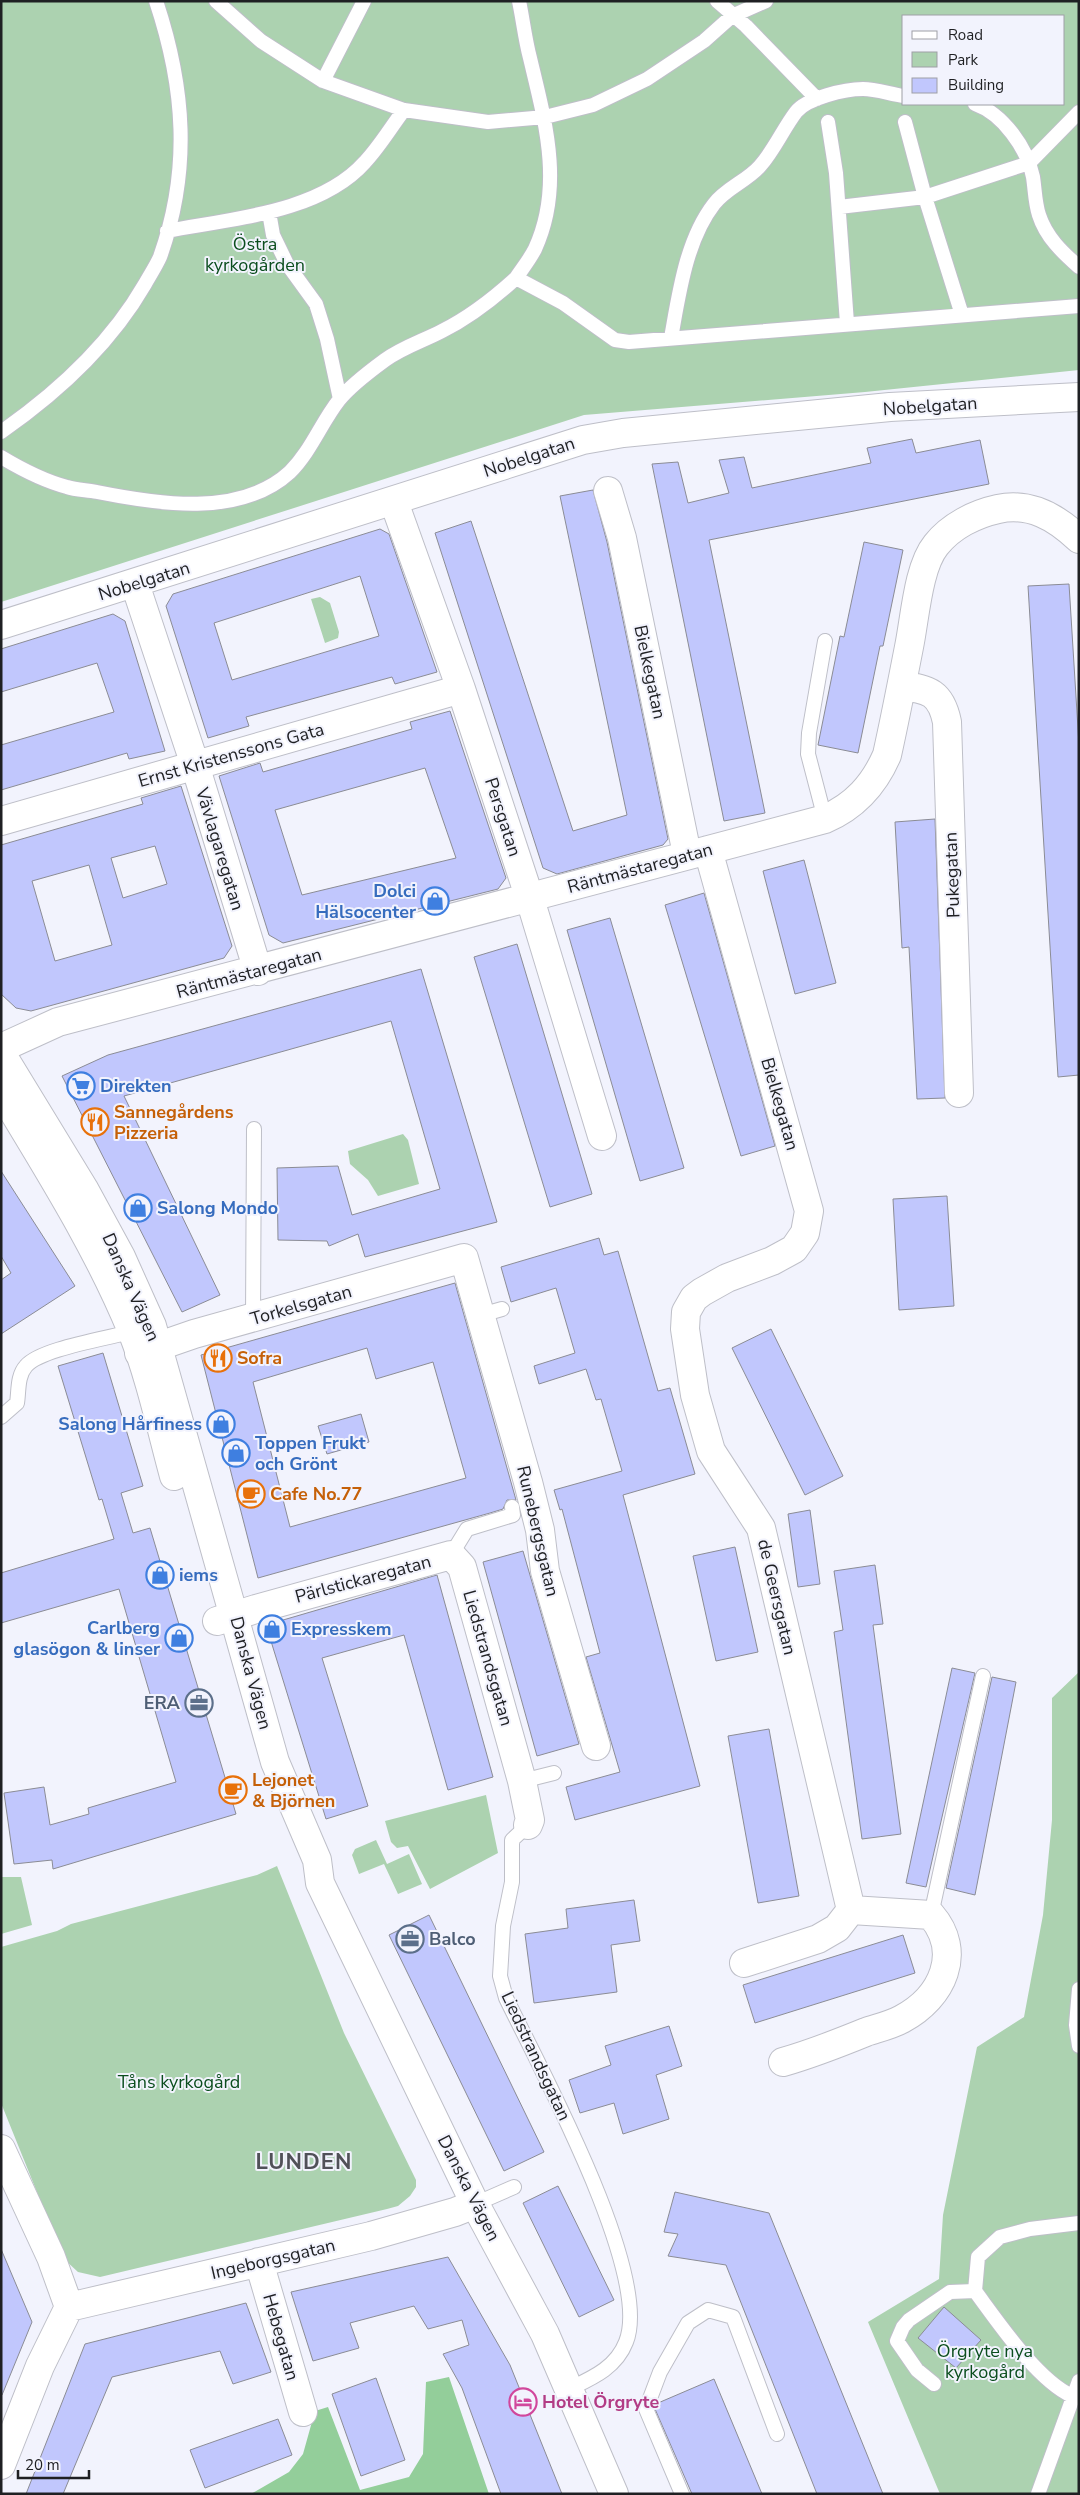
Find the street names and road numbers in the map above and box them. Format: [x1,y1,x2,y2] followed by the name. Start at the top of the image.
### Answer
[882,391,978,421] street label: Nobelgatan
[480,431,578,483] street label: Nobelgatan
[95,556,193,606] street label: Nobelgatan
[628,623,672,721] street label: Bielkegatan
[135,717,327,793] street label: Ernst Kristenssons Gata
[479,774,527,860] street label: Persgatan
[190,784,250,913] street label: Vävlagaregatan
[939,832,965,918] street label: Pukegatan
[565,837,715,899] street label: Räntmästaregatan
[174,942,324,1004] street label: Räntmästaregatan
[755,1055,805,1153] street label: Bielkegatan
[96,1229,166,1345] street label: Danska Vägen
[248,1279,354,1331] street label: Torkelsgatan
[511,1463,565,1599] street label: Runebergsgatan
[752,1537,802,1657] street label: de Geersgatan
[292,1549,434,1609] street label: Pärlstickaregatan
[457,1587,519,1729] street label: Liedstrandsgatan
[224,1614,278,1732] street label: Danska Vägen
[495,1987,577,2125] street label: Liedstrandsgatan
[432,2131,506,2245] street label: Danska Vägen
[208,2233,338,2285] street label: Ingeborgsgatan
[257,2291,305,2383] street label: Hebegatan

